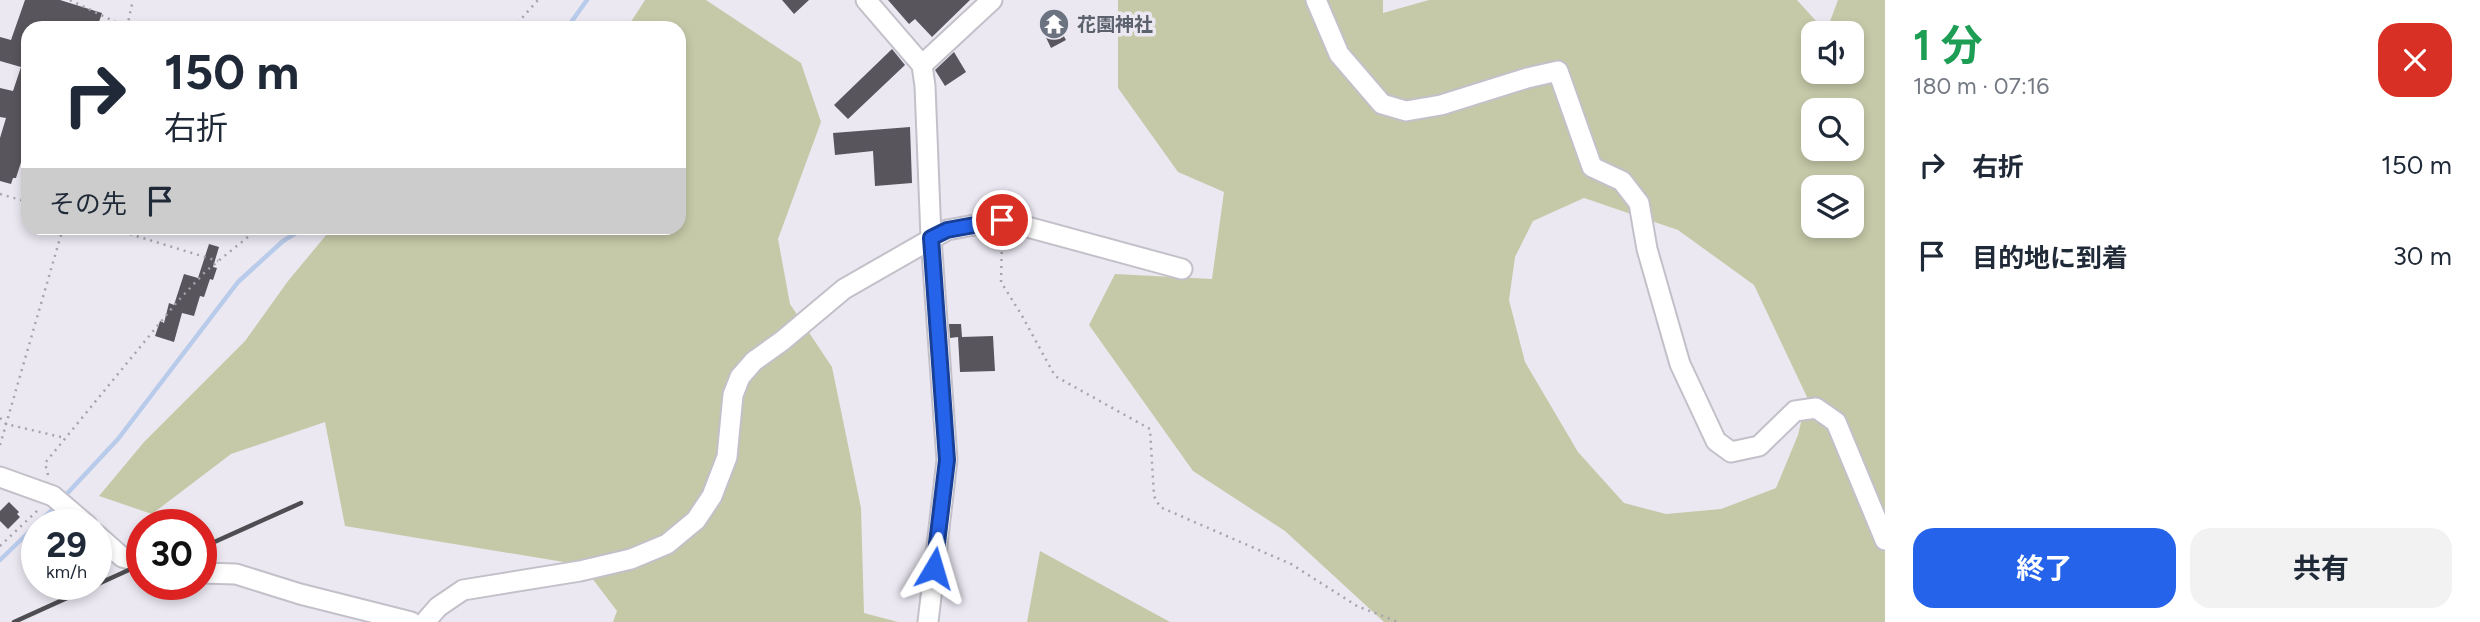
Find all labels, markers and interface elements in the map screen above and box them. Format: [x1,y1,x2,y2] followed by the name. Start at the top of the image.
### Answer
[1037,7,1071,41] temple icon: 花園神社
[1077,13,1153,36] place label: 花園神社
[1913,20,1983,71] text: 1 分
[1801,21,1864,238] map controls
[1801,21,1864,84] button: sound
[2378,23,2452,97] button: close
[164,42,299,101] text: 150 m
[49,49,140,140] icon: right
[1913,72,2049,100] text: 180 m · 07:16
[1801,98,1864,161] button: search
[164,109,228,147] text: 右折
[1913,146,1951,184] icon: right
[2381,149,2452,181] text: 150 m
[1972,151,2024,183] text: 右折
[1801,175,1864,238] button: layers
[141,182,179,220] icon: arrive
[49,188,127,220] text: その先
[972,190,1032,250] pin
[983,201,1021,239] icon: arrive
[1913,237,1951,275] icon: arrive
[2393,240,2452,272] text: 30 m
[1972,242,2128,274] text: 目的地に到着
[126,509,217,600] speed limit sign: 30
[46,524,87,566] text: 29
[1913,528,2176,608] button: 終了
[2190,528,2452,608] button: 共有
[897,531,971,605] position arrow
[46,561,87,583] text: km/h

